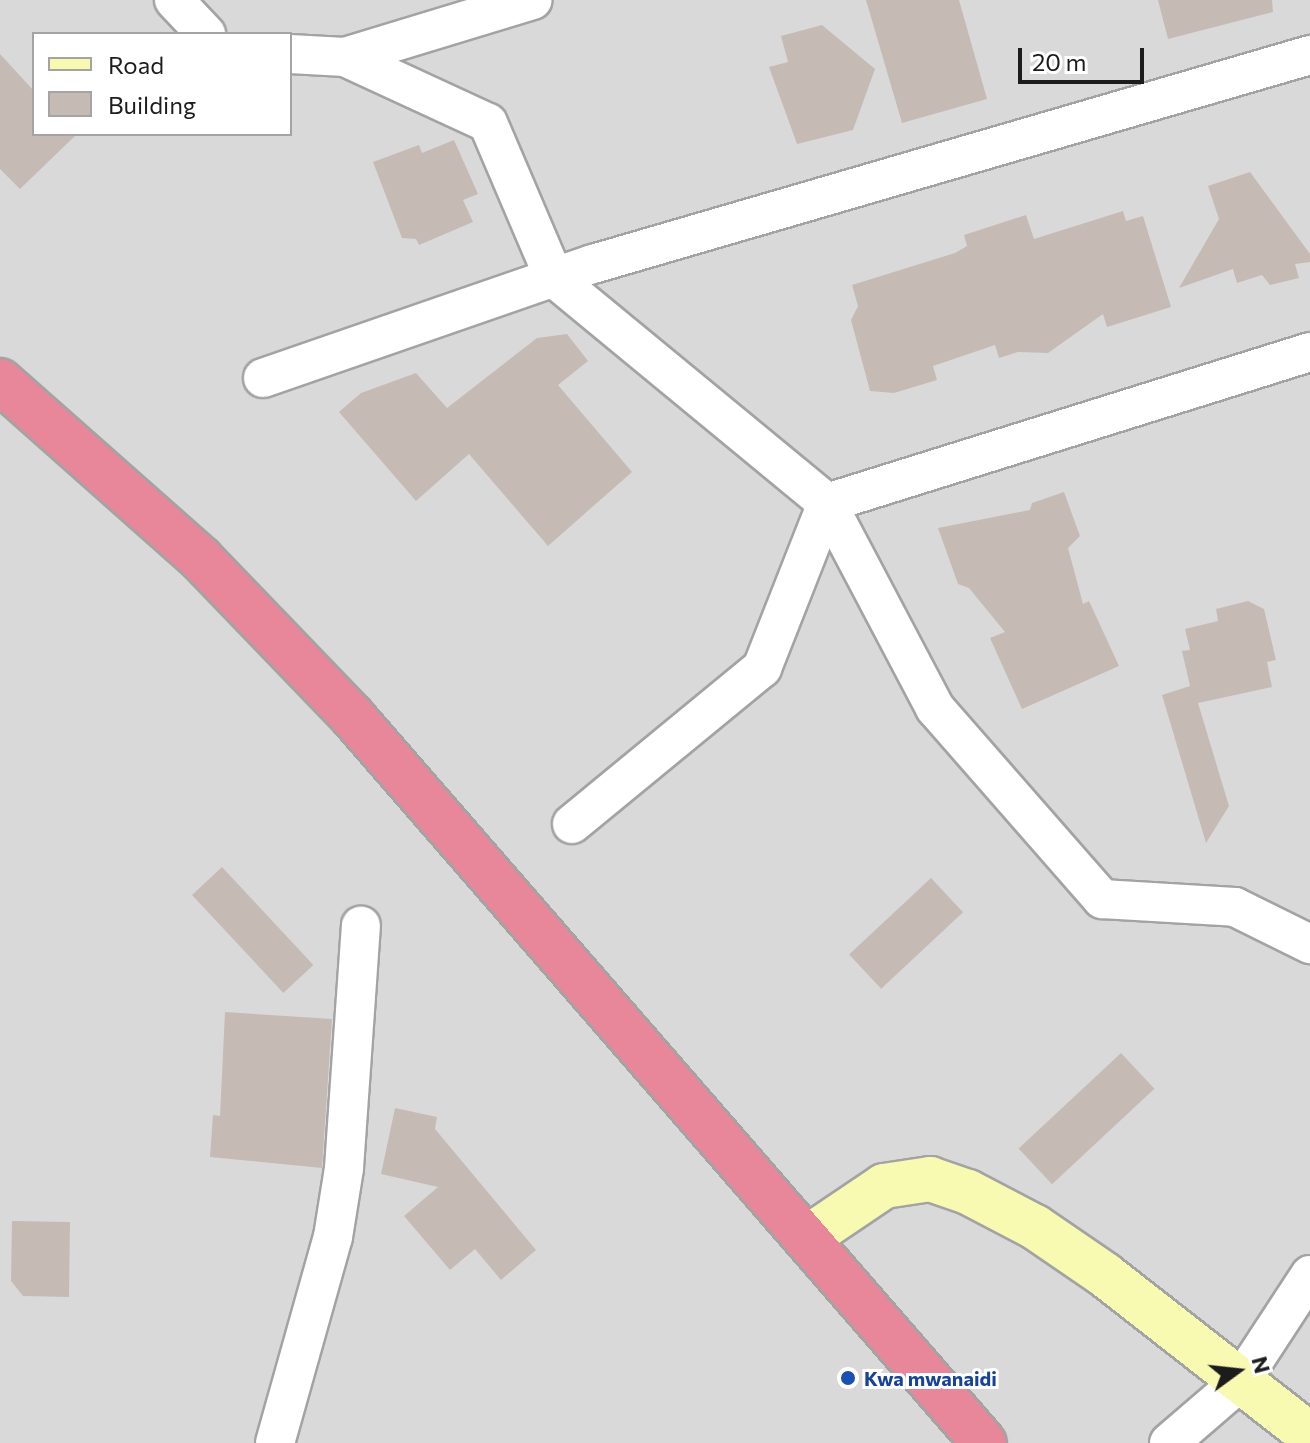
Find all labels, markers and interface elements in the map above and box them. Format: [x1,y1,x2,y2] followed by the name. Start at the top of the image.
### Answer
[32,32,292,136] legend
[1022,32,1148,82] scale bar
[1032,47,1086,76] text: 20 m
[108,50,164,79] text: Road
[108,90,196,119] text: Building
[1198,1331,1278,1411] north arrow
[1246,1353,1277,1376] text: N
[864,1366,997,1390] place label: Kwa mwanaidi
[839,1369,857,1387] marker: Kwa mwanaidi

